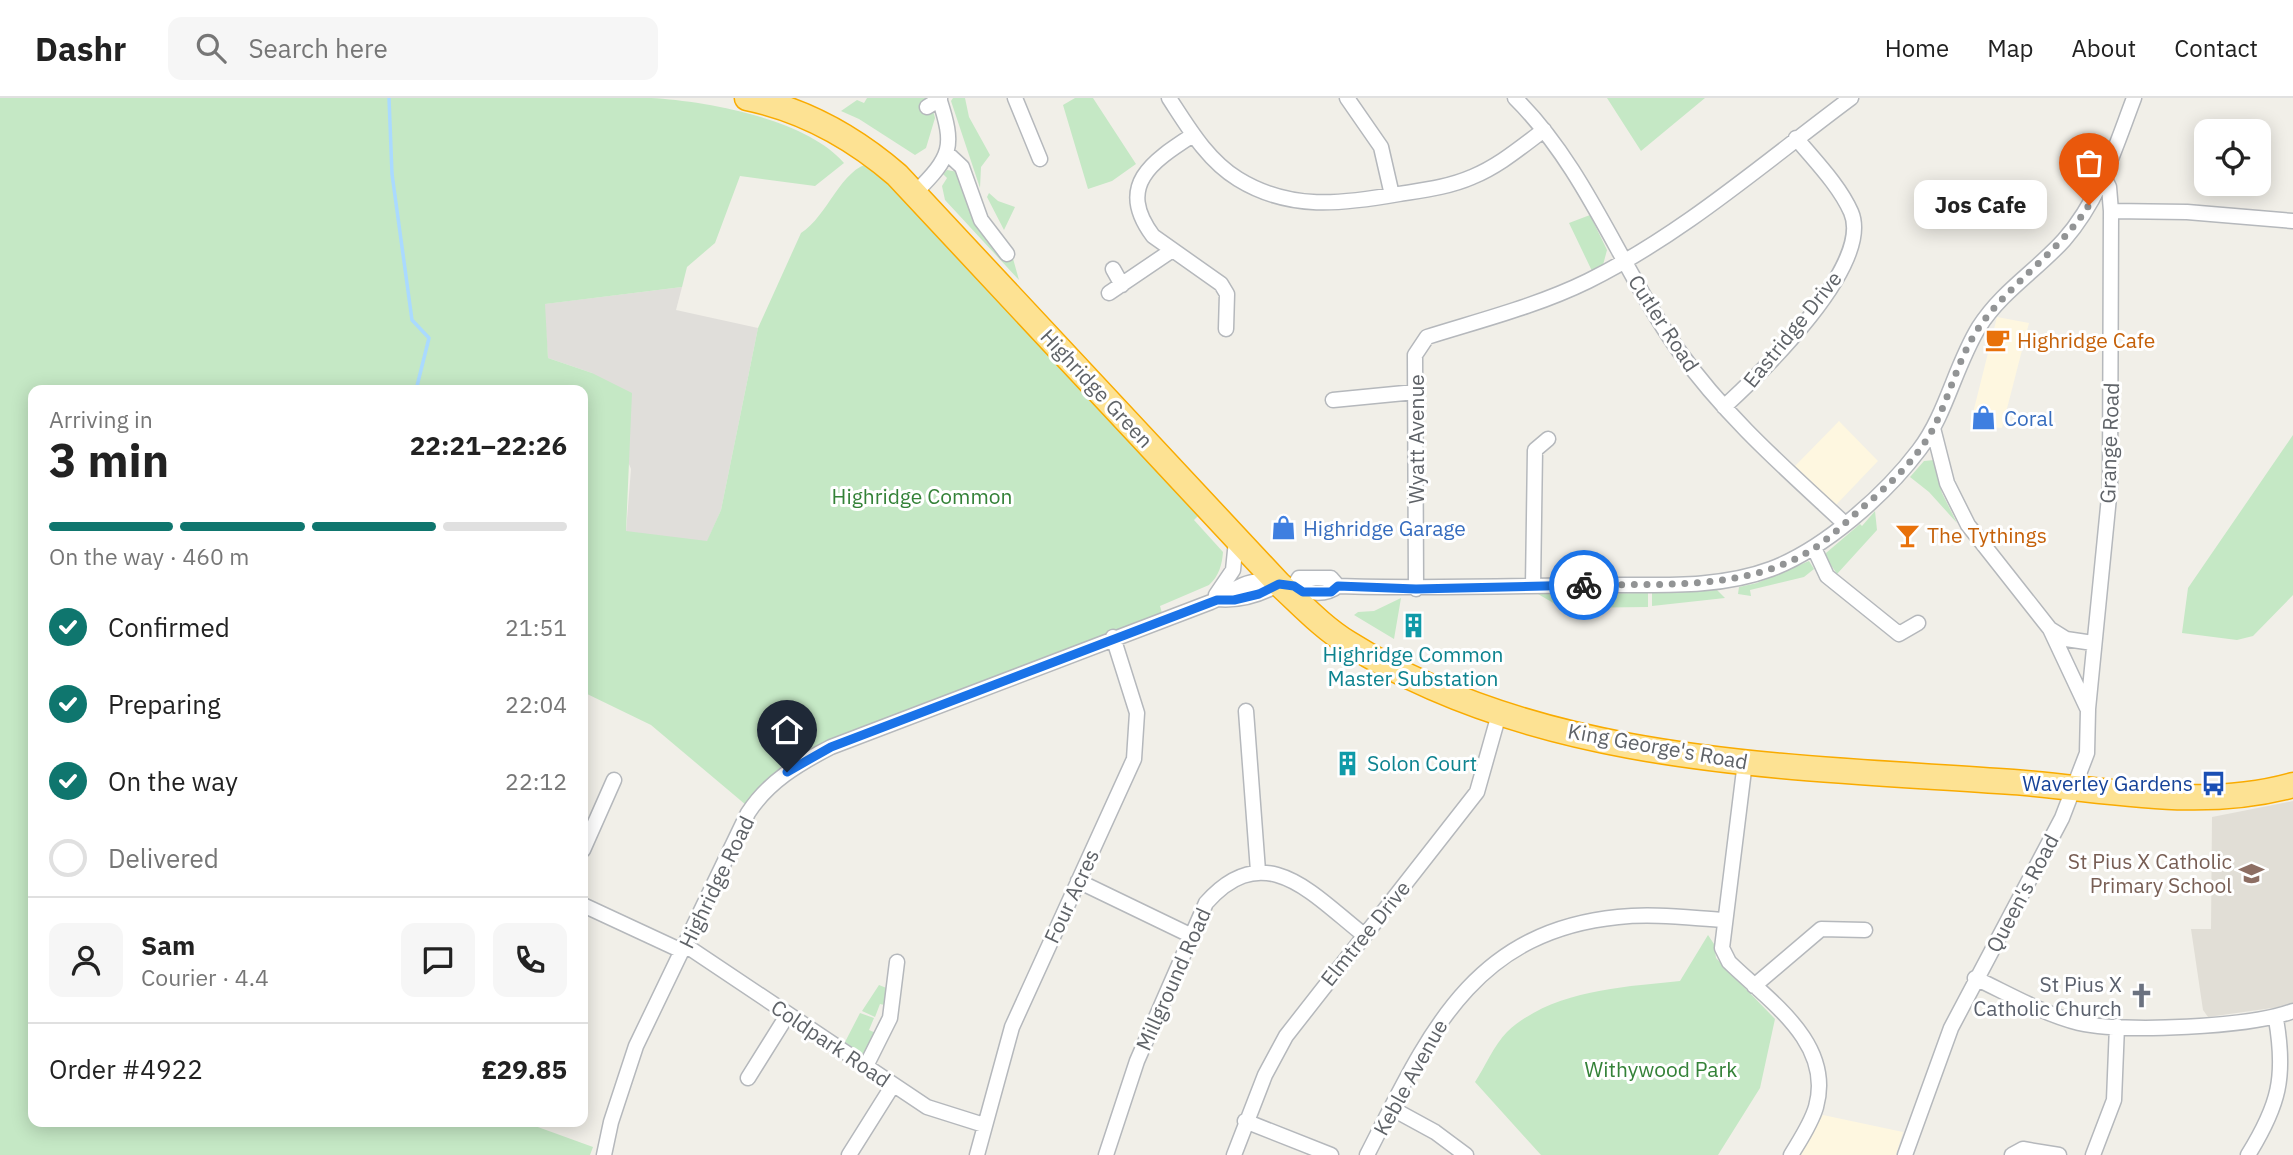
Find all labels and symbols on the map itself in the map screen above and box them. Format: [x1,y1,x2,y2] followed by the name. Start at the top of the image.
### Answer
[2059,133,2119,205] pin
[1914,180,2047,230] callout: Jos Cafe
[1736,265,1848,393] street label: Eastridge Drive
[1622,269,1706,377] street label: Cutler Road
[1035,323,1159,453] street label: Highridge Green
[1983,326,2011,354] cafe icon: Highridge Cafe
[2017,326,2155,354] place label: Highridge Cafe
[1402,374,1430,504] street label: Wyatt Avenue
[2093,382,2125,504] street label: Grange Road
[1970,404,1998,432] shop icon: Coral
[2004,404,2054,432] place label: Coral
[832,482,1012,510] park label: Highridge Common
[1269,514,1297,542] shop icon: Highridge Garage
[1303,514,1466,542] place label: Highridge Garage
[1893,521,1921,549] bar icon: The Tythings
[1927,521,2047,549] place label: The Tythings
[1549,550,1619,620] courier
[1399,611,1427,639] building icon: Highridge Common Master Substation
[1323,640,1503,692] place label: Highridge Common Master Substation
[757,700,817,772] pin
[1566,716,1750,776] street label: King George's Road
[1333,749,1361,777] building icon: Solon Court
[1367,749,1477,777] place label: Solon Court
[2022,769,2193,797] place label: Waverley Gardens
[2199,769,2227,797] bus stop icon: Waverley Gardens
[672,811,760,953] street label: Highridge Road
[1979,829,2065,957] street label: Queen's Road
[1037,844,1105,948] street label: Four Acres
[2068,847,2232,899] place label: St Pius X Catholic Primary School
[2238,859,2266,887] school or university icon: St Pius X Catholic Primary School
[1314,874,1416,992] street label: Elmtree Drive
[1129,903,1217,1055] street label: Millground Road
[1973,970,2122,1022] place label: St Pius X Catholic Church
[2128,982,2156,1010] church icon: St Pius X Catholic Church
[766,993,896,1093] street label: Coldpark Road
[1367,1014,1453,1140] street label: Keble Avenue
[1585,1055,1737,1083] park label: Withywood Park

